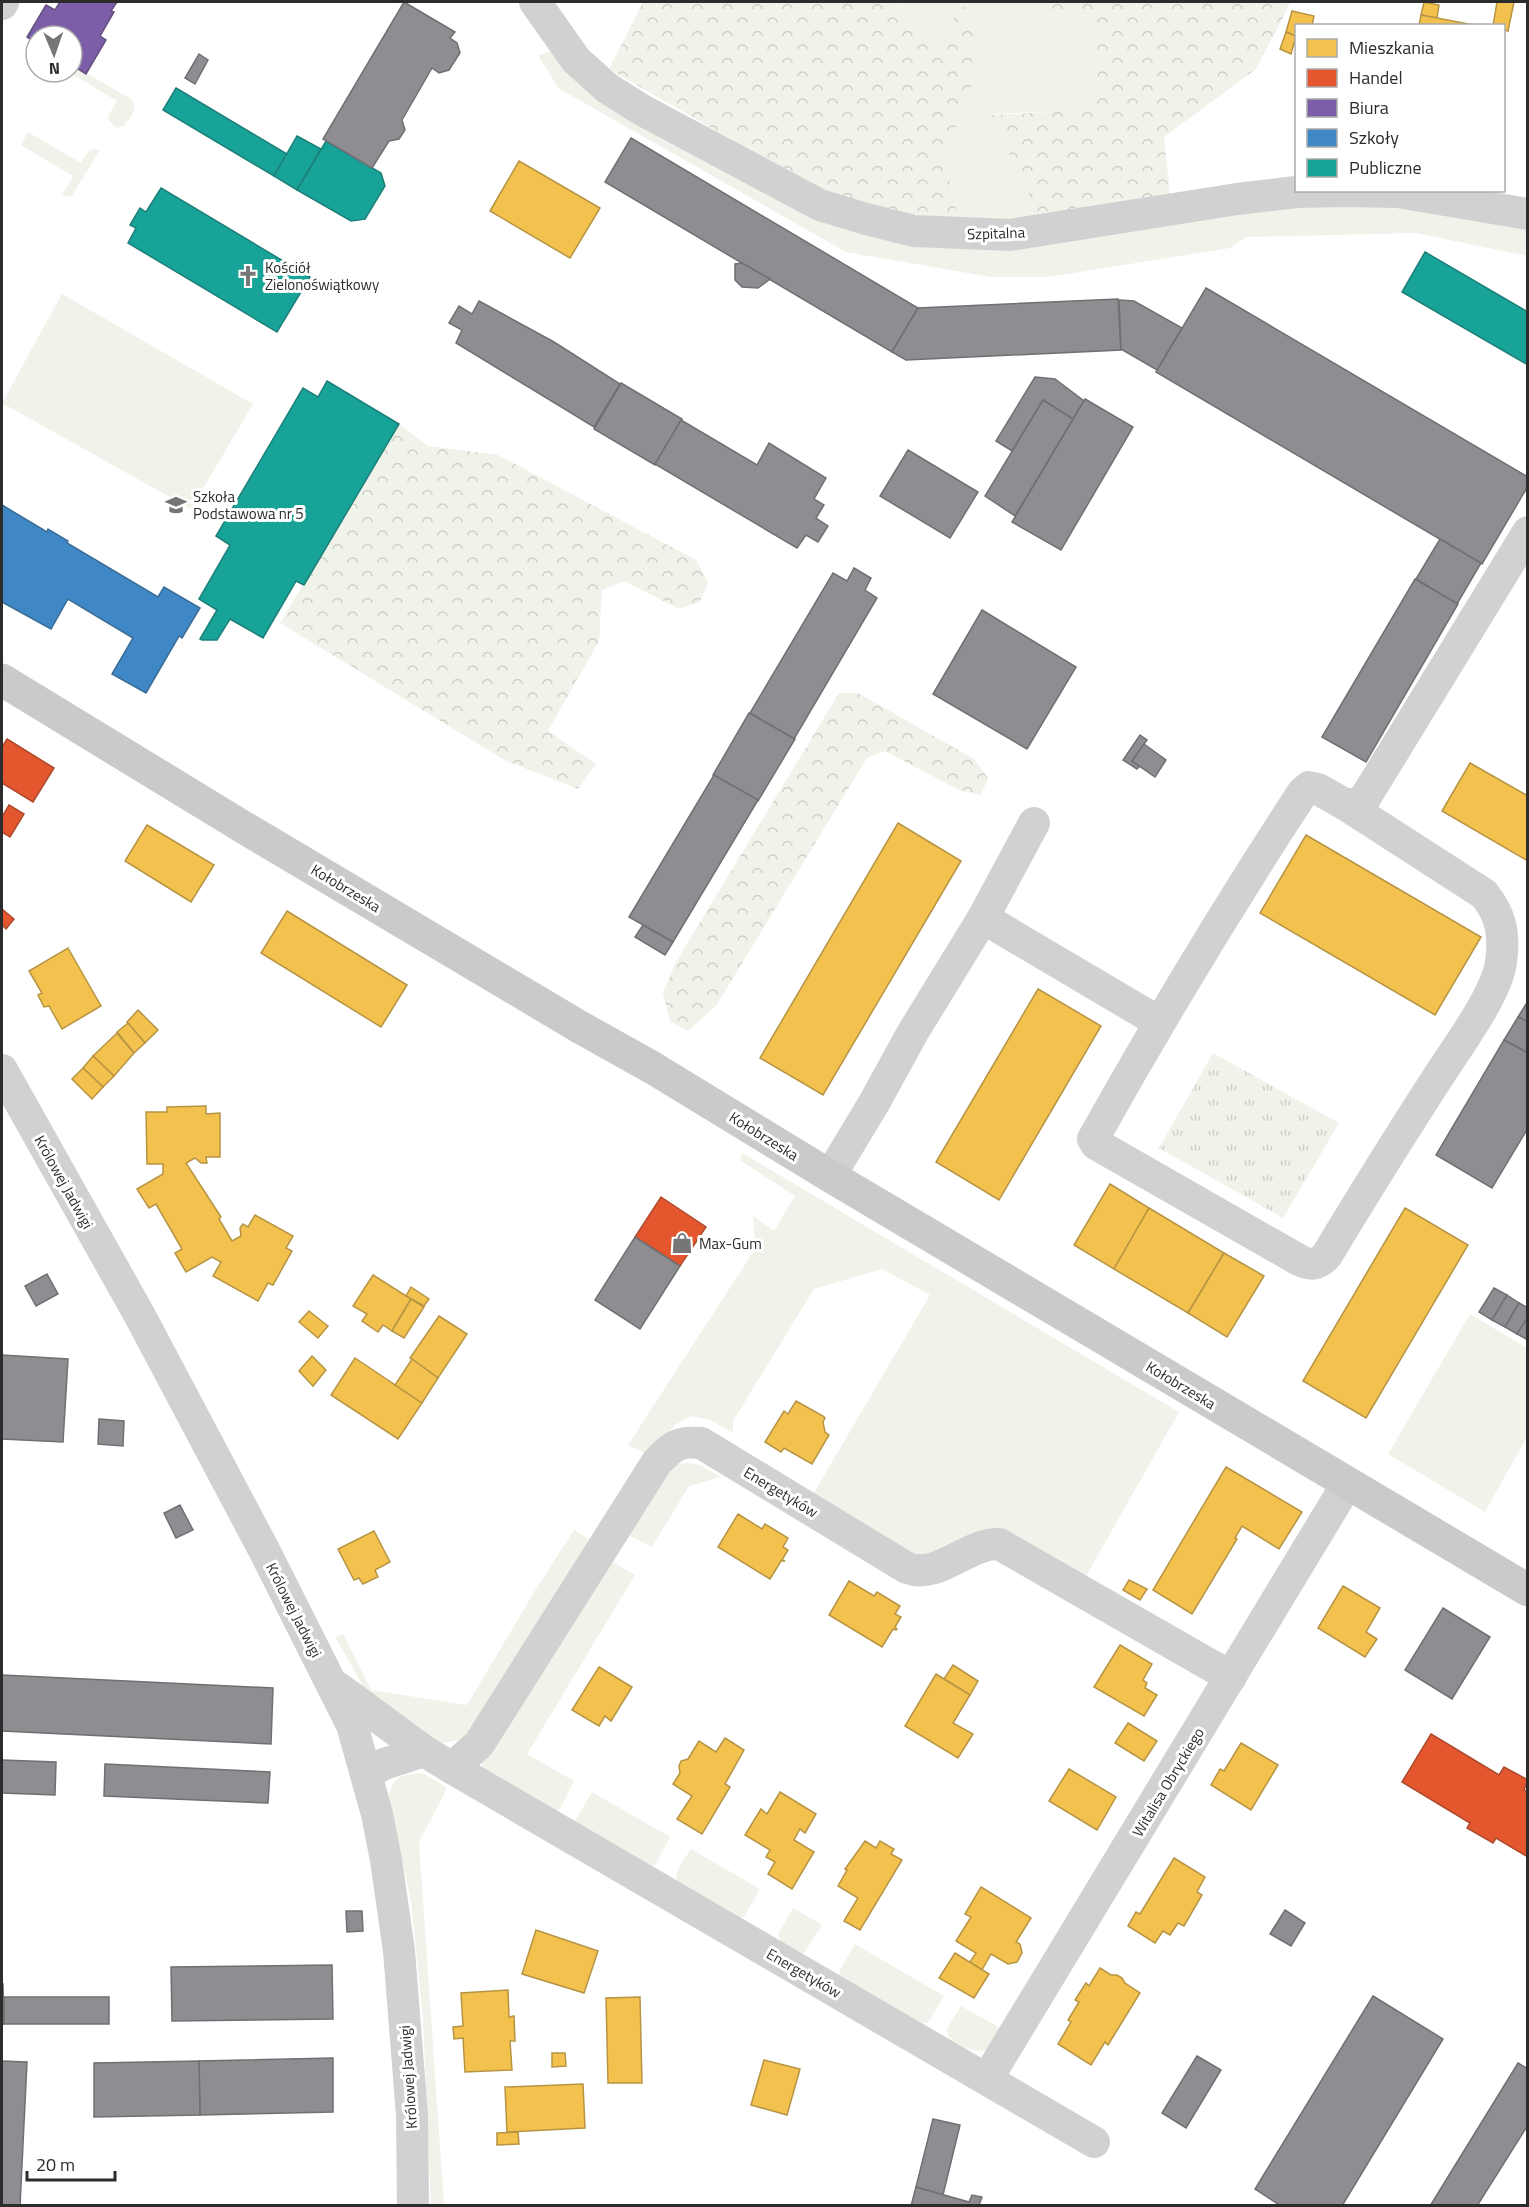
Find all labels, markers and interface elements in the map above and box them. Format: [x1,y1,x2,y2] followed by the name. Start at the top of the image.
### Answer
[24,24,84,84] north arrow
[1295,24,1505,192] legend
[1349,34,1434,61] text: Mieszkania
[49,57,60,81] text: N
[1349,64,1403,91] text: Handel
[1349,94,1389,121] text: Biura
[1349,124,1399,151] text: Szkoły
[1349,154,1422,181] text: Publiczne
[967,220,1026,246] street label: Szpitalna
[265,256,379,296] place label: Kościół Zielonoświątkowy
[236,264,260,288] church icon: Kościół Zielonoświątkowy
[193,485,304,525] place label: Szkoła Podstawowa nr 5
[164,493,188,517] school or university icon: Szkoła Podstawowa nr 5
[307,858,386,918] street label: Kołobrzeska
[725,1106,804,1167] street label: Kołobrzeska
[29,1131,99,1233] street label: Królowej Jadwigi
[670,1231,694,1255] shop icon: Max-Gum
[699,1232,762,1255] place label: Max-Gum
[1142,1355,1221,1415] street label: Kołobrzeska
[739,1461,823,1523] street label: Energetyków
[260,1559,328,1661] street label: Królowej Jadwigi
[1126,1723,1210,1841] street label: Witalisa Obryckiego
[762,1942,846,2004] street label: Energetyków
[393,2024,423,2130] street label: Królowej Jadwigi
[27,2144,116,2182] scale bar
[36,2151,75,2178] text: 20 m

